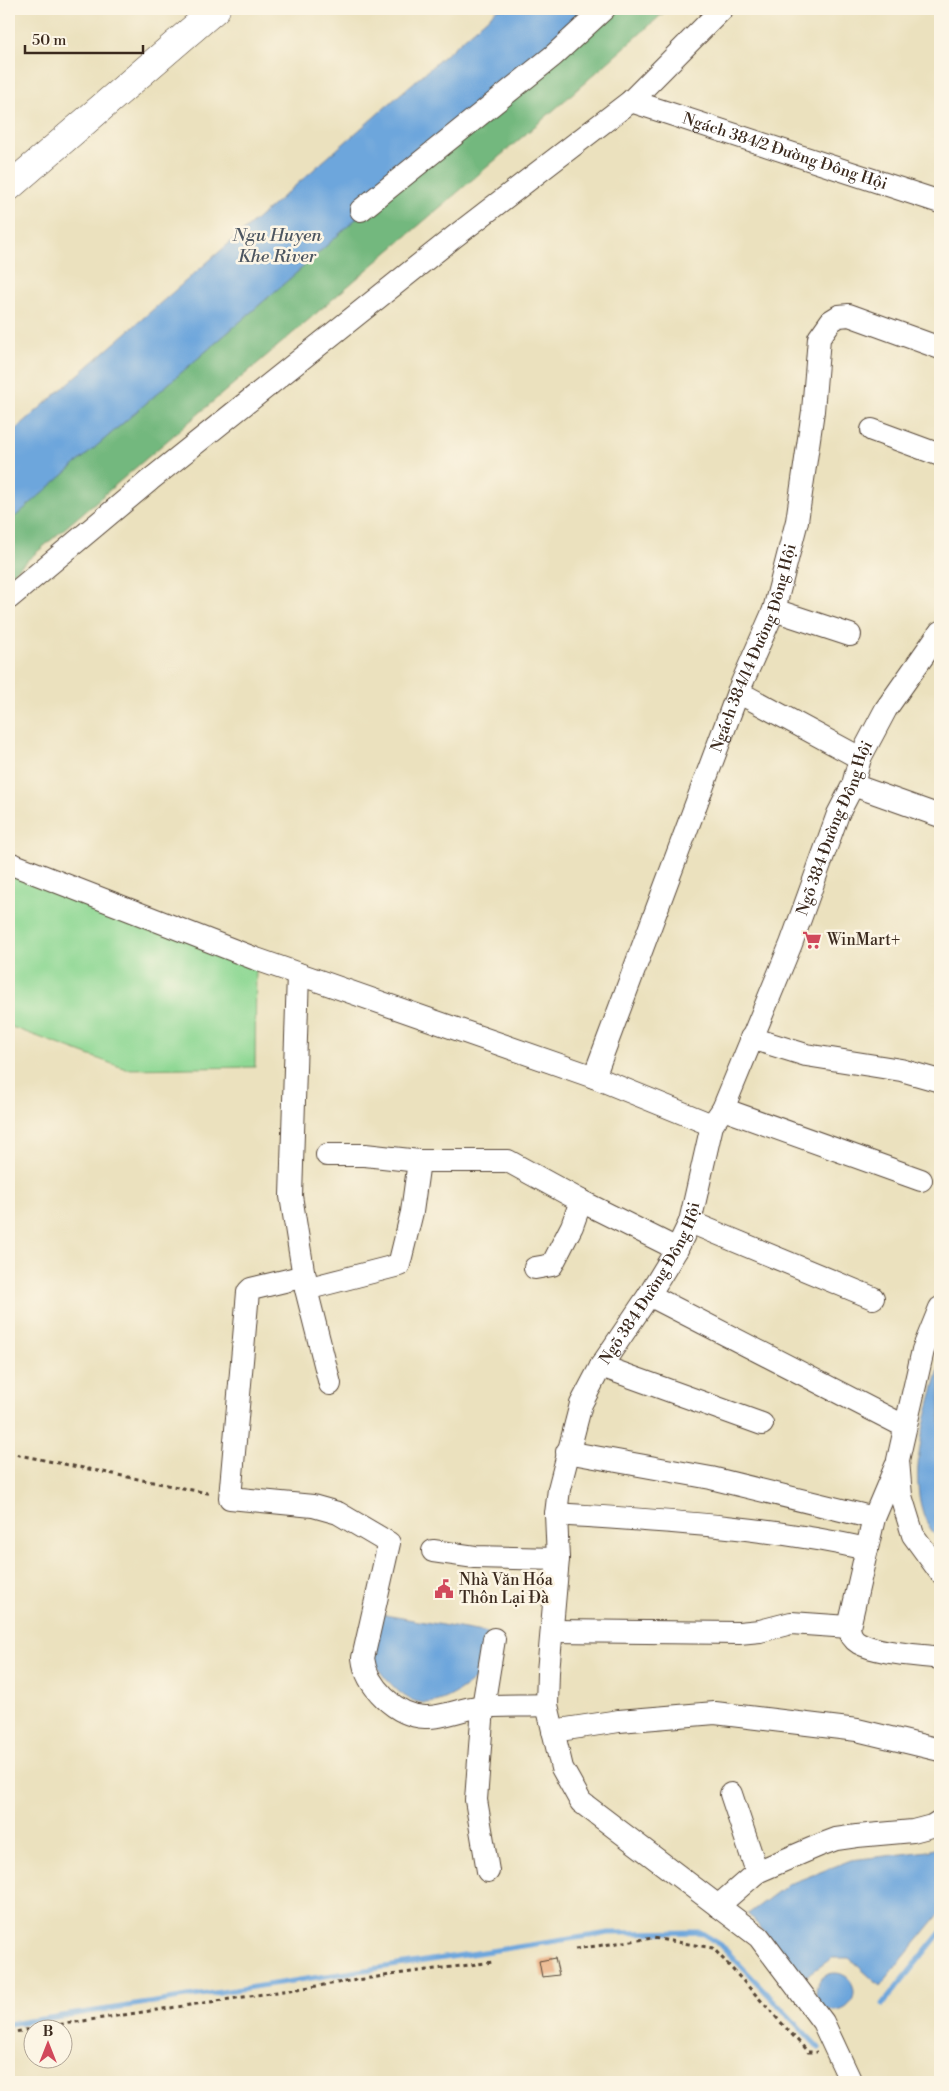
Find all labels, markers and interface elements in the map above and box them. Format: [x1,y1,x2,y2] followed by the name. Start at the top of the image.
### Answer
[25,22,142,54] scale bar
[32,31,66,50] text: 50 m
[680,109,890,194] street label: Ngách 384/2 Đường Đông Hội
[232,224,322,268] water label: Ngu Huyen Khe River
[706,542,801,755] street label: Ngách 384/14 Đường Đông Hội
[792,737,877,918] street label: Ngõ 384 Đường Đông Hội
[801,929,823,951] supermarket icon: WinMart+
[826,930,900,950] place label: WinMart+
[595,1200,704,1368] street label: Ngõ 384 Đường Đông Hội
[459,1570,554,1608] place label: Nhà Văn Hóa Thôn Lại Đà
[433,1578,455,1600] public building icon: Nhà Văn Hóa Thôn Lại Đà
[22,2018,72,2068] north arrow
[43,2023,53,2041] text: B

